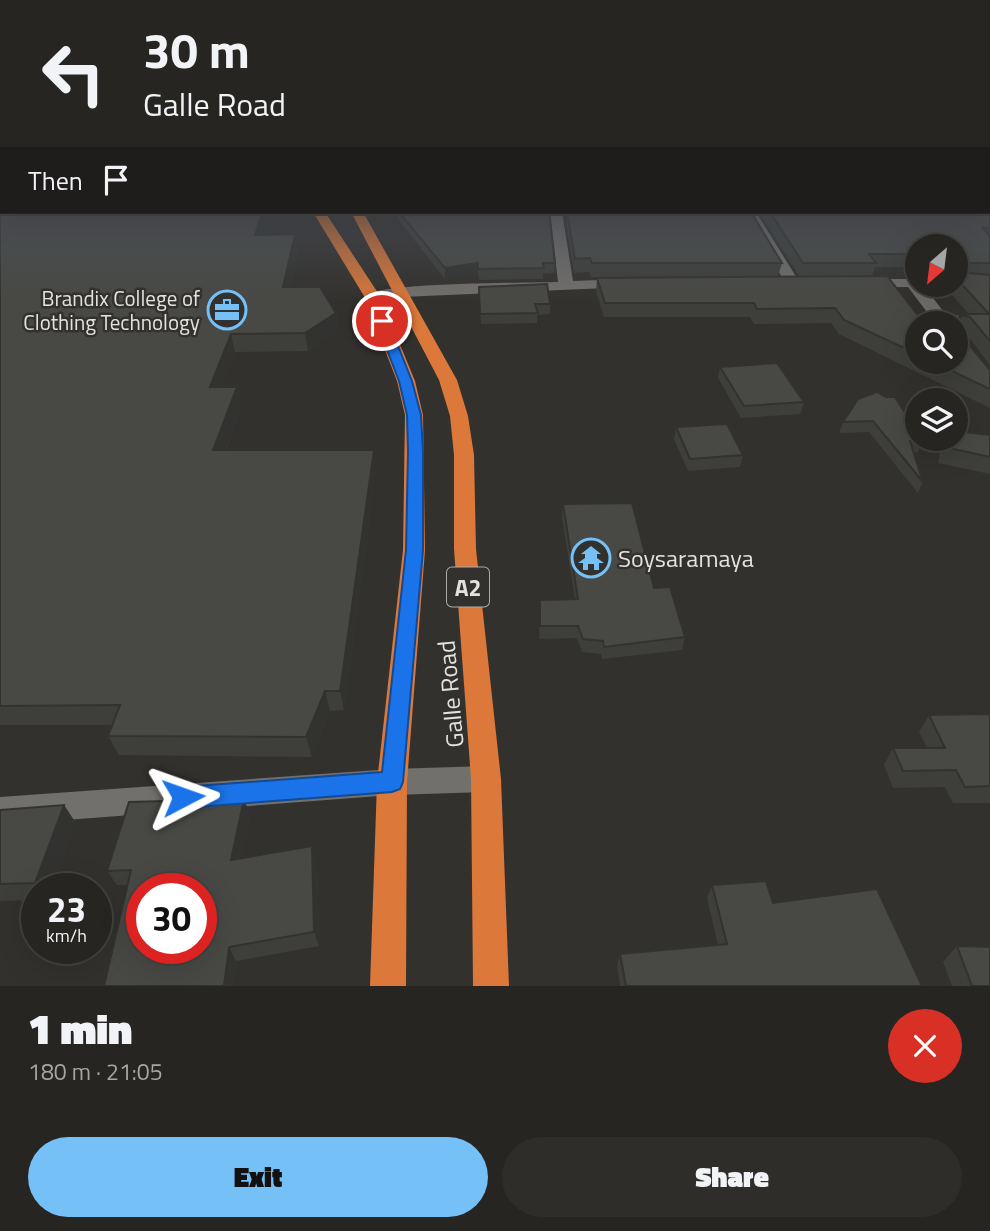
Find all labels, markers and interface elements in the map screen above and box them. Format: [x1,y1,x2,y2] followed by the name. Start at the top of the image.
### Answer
[143,12,250,87] text: 30 m
[28,28,119,119] icon: left
[143,80,286,128] text: Galle Road
[28,161,83,200] text: Then
[97,161,135,199] icon: arrive
[905,234,968,298] north arrow
[905,234,968,451] map controls
[23,282,200,338] place label: Brandix College of Clothing Technology
[206,289,248,331] office icon: Brandix College of Clothing Technology
[352,291,412,351] pin
[363,302,401,340] icon: arrive
[905,311,968,374] button: search
[905,388,968,451] button: layers
[570,537,612,579] temple icon: Soysaramaya
[618,540,754,576] place label: Soysaramaya
[447,568,489,607] road number: A2
[427,639,473,749] street label: Galle Road
[146,760,220,834] position arrow
[126,873,217,964] speed limit sign: 30
[47,882,86,936] text: 23
[46,922,87,949] text: km/h
[28,996,132,1060] text: 1 min
[888,1009,962,1083] button: close
[28,1054,163,1089] text: 180 m · 21:05
[28,1137,488,1217] button: Exit
[502,1137,962,1217] button: Share

